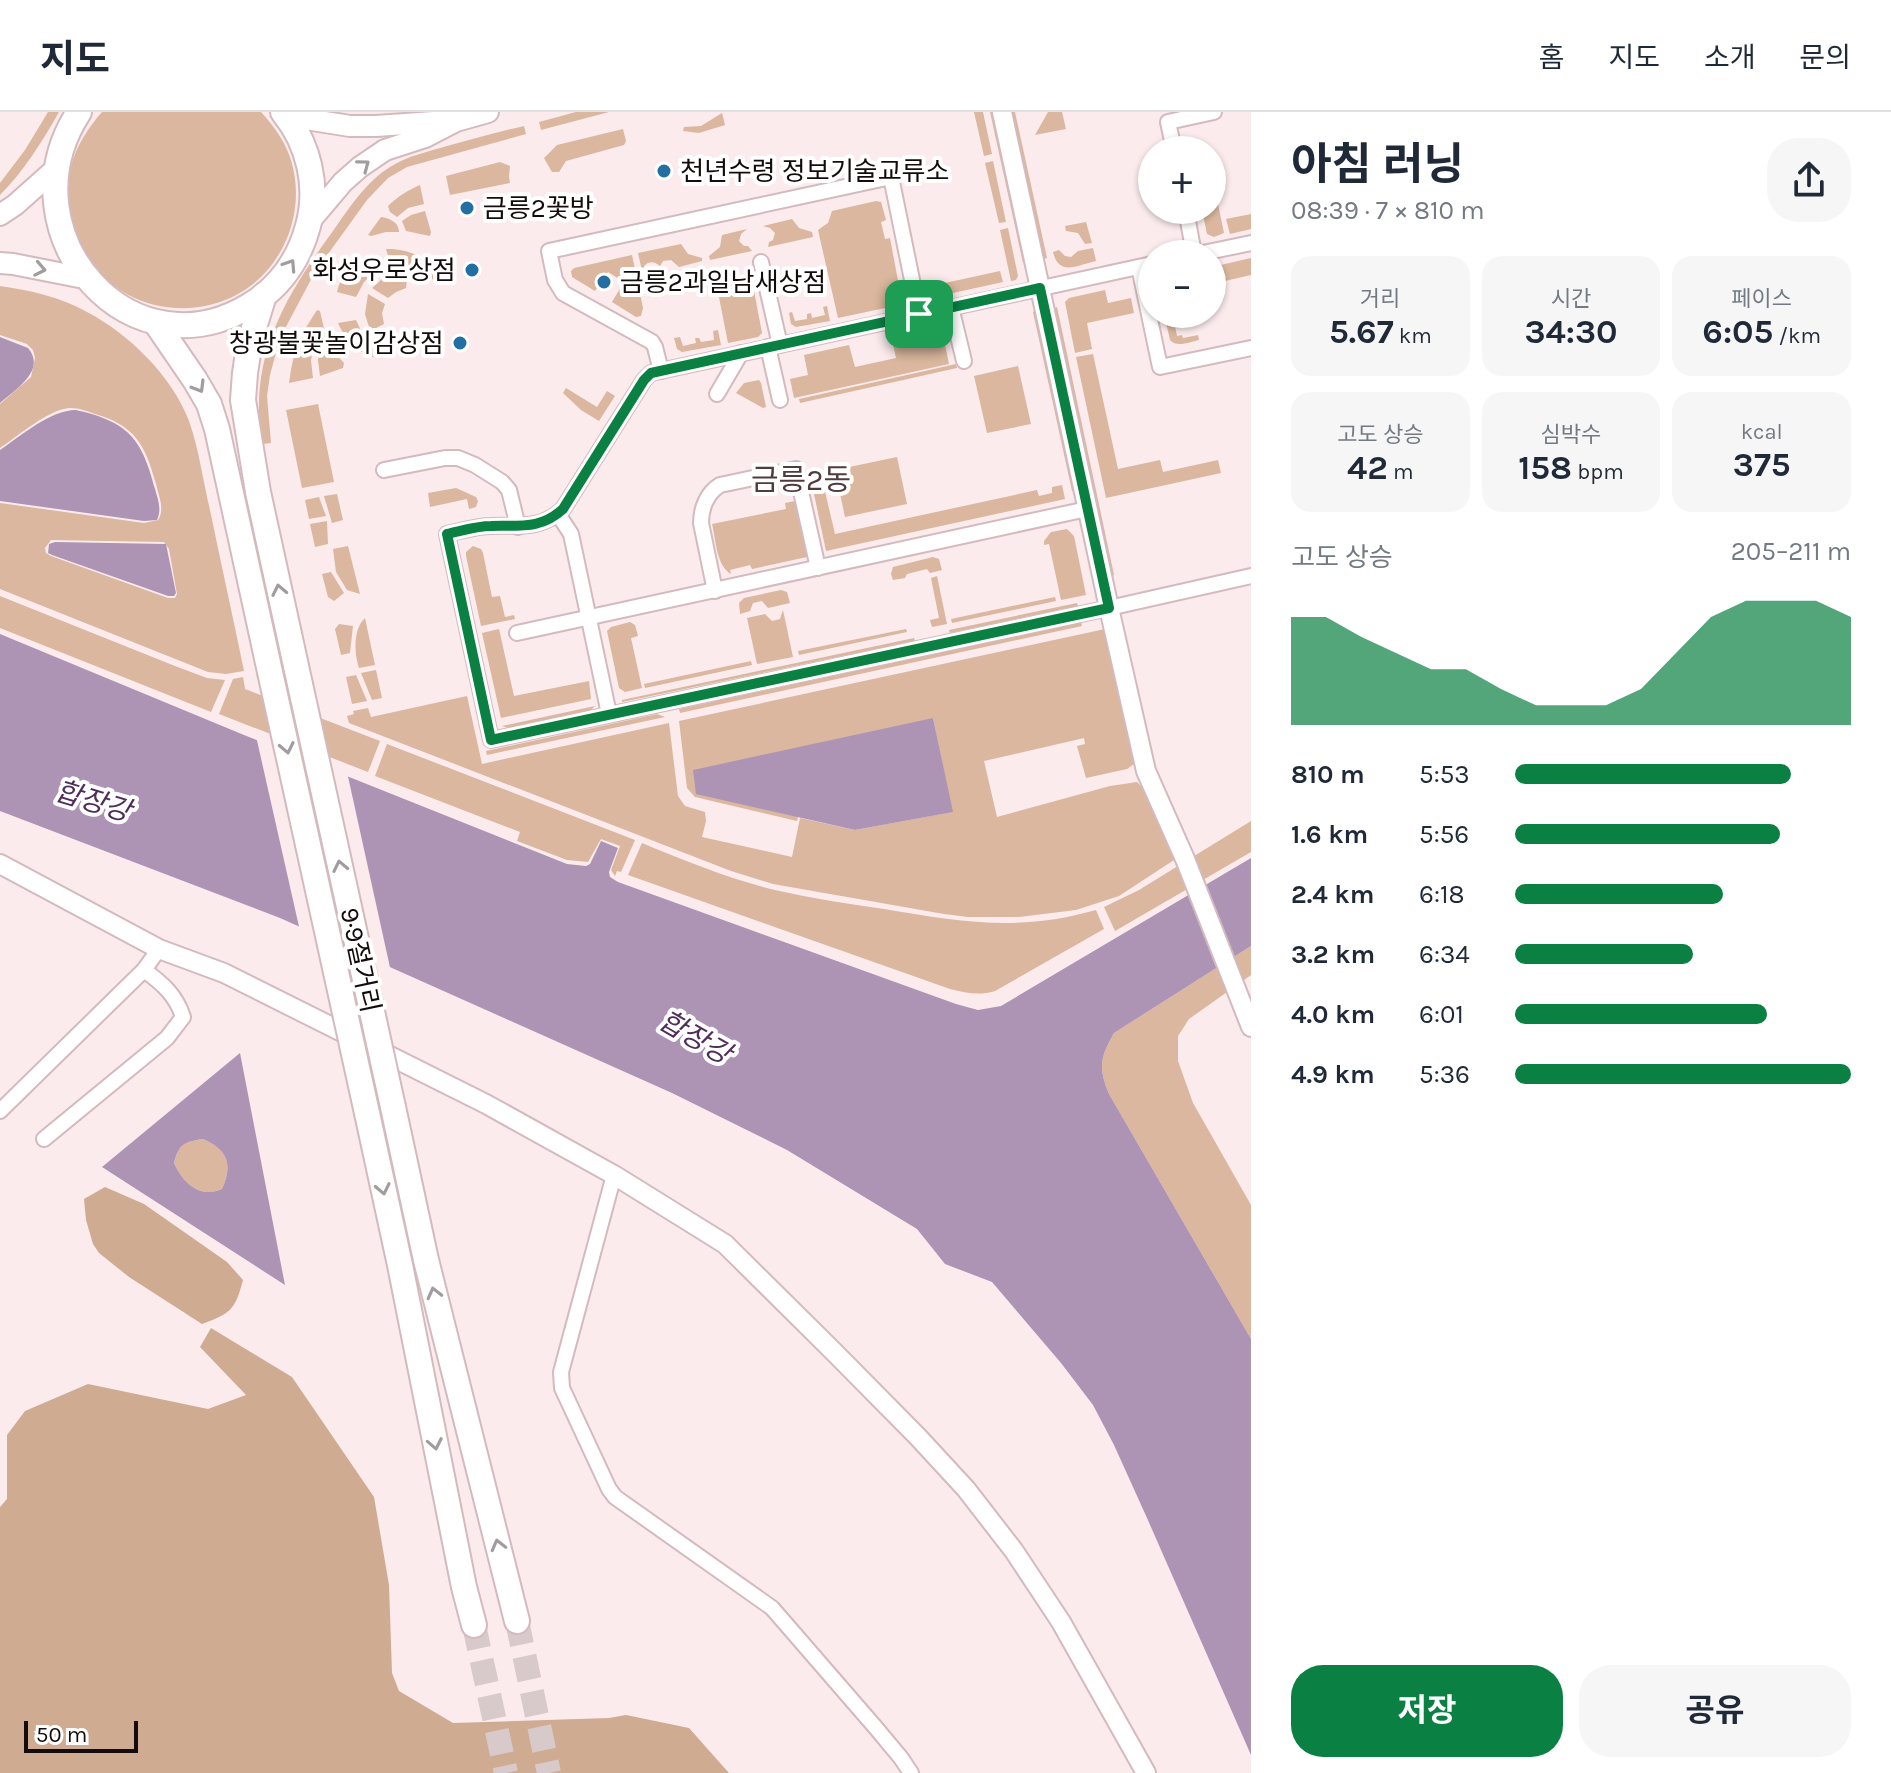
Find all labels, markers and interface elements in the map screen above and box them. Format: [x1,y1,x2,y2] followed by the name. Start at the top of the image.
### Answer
[40,37,110,82] text: 지도
[1539,41,1564,74] text: 홈
[1608,41,1660,74] text: 지도
[1704,41,1755,74] text: 소개
[1799,41,1851,74] text: 문의
[1138,136,1226,328] map controls
[1138,136,1226,224] button: +
[1767,138,1851,222] button: share
[1291,139,1464,190] text: 아침 러닝
[680,156,949,187] place label: 천년수령 정보기술교류소
[355,161,369,175] one-way arrow
[655,162,673,180] marker: 천년수령 정보기술교류소
[483,193,594,224] place label: 금릉2꽃방
[1291,195,1485,226] text: 08:39 · 7 × 810 m
[458,199,476,217] marker: 금릉2꽃방
[1138,240,1226,328] button: −
[312,255,456,286] place label: 화성우로상점
[33,260,47,277] one-way arrow
[280,260,295,274] one-way arrow
[463,261,481,279] marker: 화성우로상점
[620,267,826,298] place label: 금릉2과일남새상점
[595,273,613,291] marker: 금릉2과일남새상점
[885,280,953,348] pin
[1360,286,1401,312] text: 거리
[1551,286,1591,312] text: 시간
[1731,286,1792,312] text: 페이스
[897,292,941,336] icon: arrive
[1329,312,1394,352] text: 5.67
[1524,312,1618,352] text: 34:30
[1702,312,1773,352] text: 6:05
[1394,323,1432,349] text: km
[1773,323,1821,349] text: /km
[229,328,444,359] place label: 창광불꽃놀이감상점
[451,334,469,352] marker: 창광불꽃놀이감상점
[190,378,205,393] one-way arrow
[1741,419,1783,445] text: kcal
[1337,422,1423,448] text: 고도 상승
[1541,422,1601,448] text: 심박수
[1733,445,1791,485] text: 375
[1347,448,1388,488] text: 42
[1518,448,1572,488] text: 158
[1388,459,1414,485] text: m
[1572,459,1624,485] text: bpm
[751,462,851,498] district label: 금릉2동
[1731,536,1851,567] text: 205–211 m
[1291,542,1393,573] text: 고도 상승
[271,584,288,597] one-way arrow
[278,741,295,754] one-way arrow
[1291,759,1365,790] text: 810 m
[1419,759,1470,790] text: 5:53
[51,774,138,829] water label: 합장강
[1291,819,1368,850] text: 1.6 km
[1419,819,1469,850] text: 5:56
[332,860,349,874] one-way arrow
[1291,879,1374,910] text: 2.4 km
[1419,879,1464,910] text: 6:18
[334,905,386,1015] street label: 9·9절거리
[1291,939,1375,970] text: 3.2 km
[1419,939,1470,970] text: 6:34
[1291,999,1375,1030] text: 4.0 km
[1419,999,1464,1030] text: 6:01
[653,1003,740,1072] water label: 합장강
[1291,1059,1375,1090] text: 4.9 km
[1419,1059,1470,1090] text: 5:36
[374,1182,391,1195] one-way arrow
[426,1286,443,1300] one-way arrow
[426,1437,443,1450] one-way arrow
[490,1539,507,1552] one-way arrow
[1291,1665,1563,1757] button: 저장
[1579,1665,1851,1757] button: 공유
[24,1717,138,1753] scale bar
[36,1722,87,1748] text: 50 m

